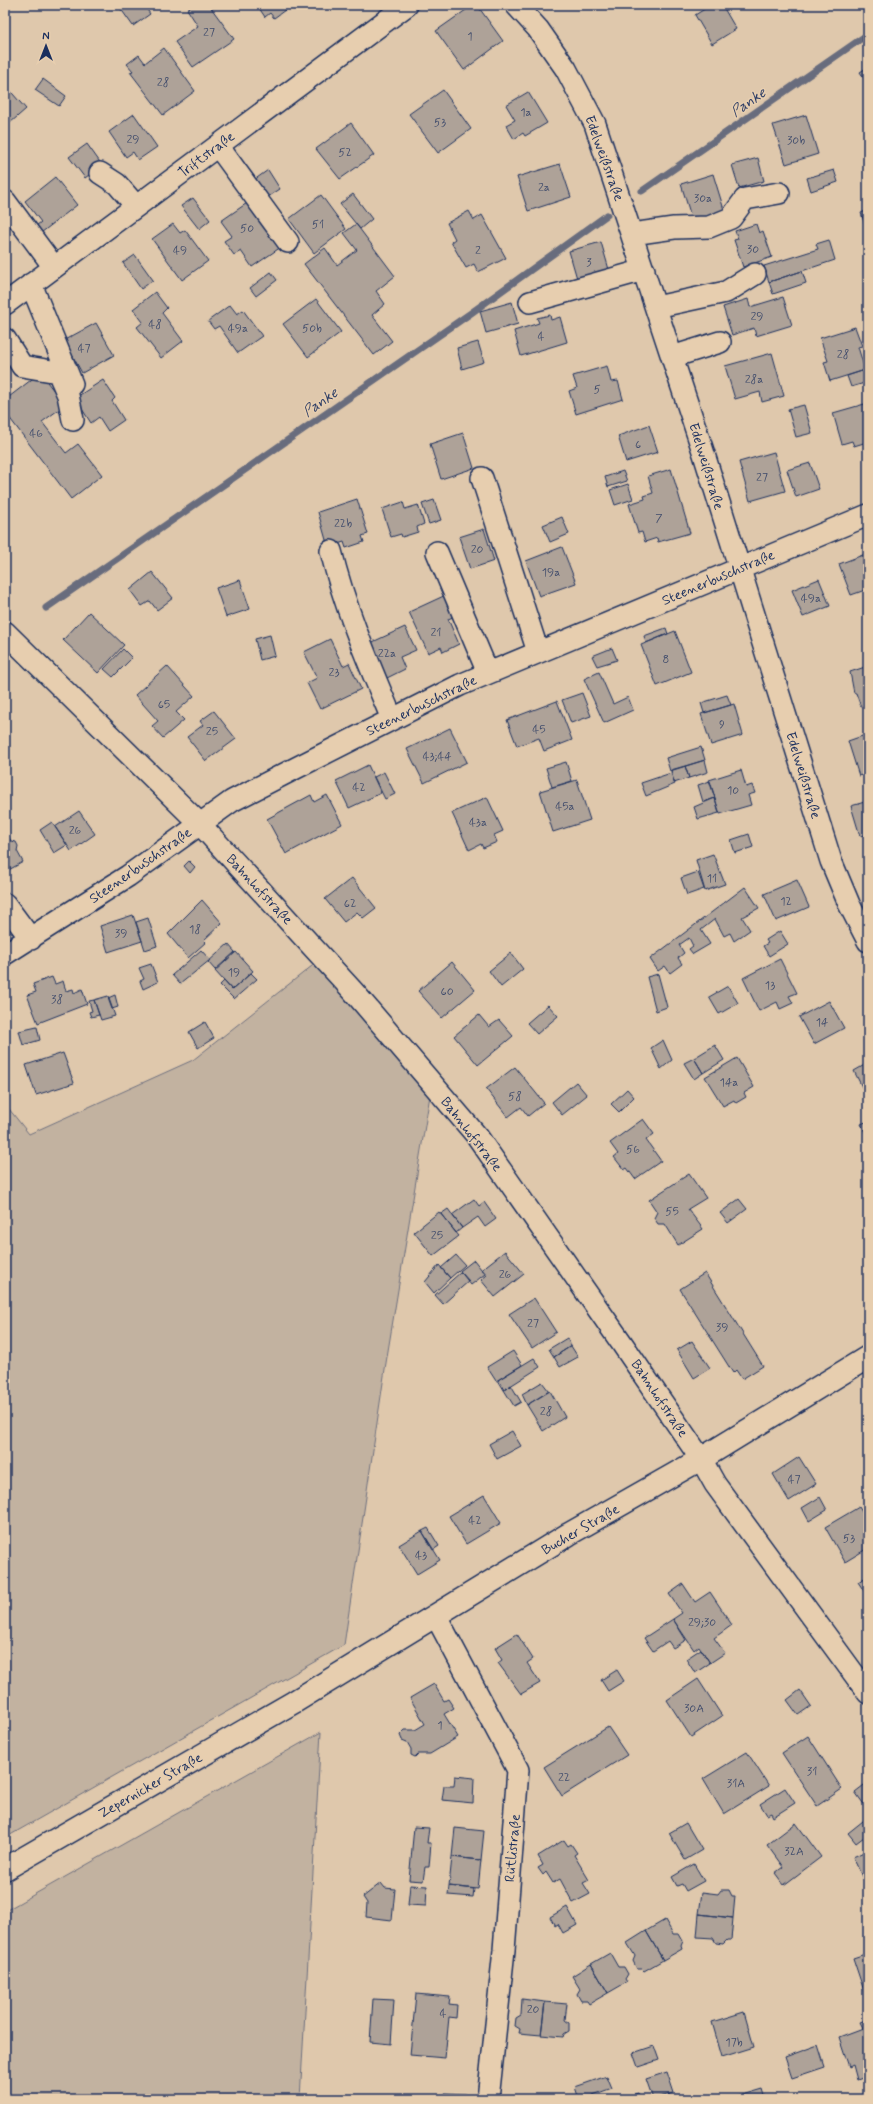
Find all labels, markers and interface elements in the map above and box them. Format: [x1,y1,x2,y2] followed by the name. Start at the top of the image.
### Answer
[203,25,215,41] house number: 27
[26,26,66,66] north arrow
[467,29,473,45] house number: 1
[42,30,50,44] text: N
[157,75,169,91] house number: 28
[727,83,771,122] water label: Panke
[520,105,532,121] house number: 1a
[580,113,628,204] street label: Edelweißstraße
[434,115,446,131] house number: 53
[175,128,239,182] street label: Triftstraße
[126,132,140,148] house number: 29
[787,133,805,149] house number: 30b
[338,145,352,161] house number: 52
[538,180,550,196] house number: 2a
[694,191,712,207] house number: 30a
[312,217,324,233] house number: 51
[240,221,254,237] house number: 50
[747,242,759,258] house number: 30
[173,243,187,259] house number: 49
[475,243,481,259] house number: 2
[586,255,592,271] house number: 3
[750,309,764,325] house number: 29
[148,317,162,333] house number: 48
[228,321,248,337] house number: 49a
[302,321,322,337] house number: 50b
[538,329,545,345] house number: 4
[77,341,91,357] house number: 47
[837,347,849,363] house number: 28
[745,372,763,388] house number: 28a
[593,382,601,398] house number: 5
[299,383,343,422] water label: Panke
[684,421,728,512] street label: Edelweißstraße
[29,426,43,442] house number: 46
[635,437,641,453] house number: 6
[756,470,768,486] house number: 27
[655,511,663,527] house number: 7
[334,516,352,532] house number: 22b
[471,542,484,558] house number: 20
[659,546,778,610] street label: Steenerbuschstraße
[542,565,560,581] house number: 19a
[801,591,821,607] house number: 49a
[430,625,442,641] house number: 21
[378,646,396,662] house number: 22a
[663,652,669,668] house number: 8
[329,665,339,681] house number: 23
[363,671,480,741] street label: Steenerbuschstraße
[158,697,170,713] house number: 65
[719,717,725,733] house number: 9
[532,722,546,738] house number: 45
[206,724,218,740] house number: 25
[781,730,825,821] street label: Edelweißstraße
[422,749,452,765] house number: 43;44
[352,780,366,796] house number: 42
[727,783,739,799] house number: 10
[555,799,575,815] house number: 45a
[469,815,487,831] house number: 43a
[69,823,82,839] house number: 26
[86,824,195,908] street label: Steenerbuschstraße
[222,851,297,929] street label: Bahnhofstraße
[707,871,717,887] house number: 11
[780,894,792,910] house number: 12
[344,896,356,912] house number: 62
[189,922,201,938] house number: 18
[115,926,127,942] house number: 39
[228,965,240,981] house number: 19
[765,978,775,994] house number: 13
[440,984,454,1000] house number: 60
[51,992,63,1008] house number: 38
[816,1015,828,1031] house number: 14
[720,1075,738,1091] house number: 14a
[508,1089,522,1105] house number: 58
[436,1094,506,1176] street label: Bahnhofstraße
[626,1142,640,1158] house number: 56
[665,1204,679,1220] house number: 55
[431,1228,443,1244] house number: 25
[499,1267,512,1283] house number: 26
[527,1316,539,1332] house number: 27
[716,1320,728,1336] house number: 39
[627,1356,692,1441] street label: Bahnhofstraße
[540,1404,552,1420] house number: 28
[787,1472,801,1488] house number: 47
[538,1500,623,1559] street label: Bucher Straße
[468,1513,482,1529] house number: 42
[843,1531,855,1547] house number: 53
[415,1548,427,1564] house number: 43
[688,1615,716,1631] house number: 29;30
[684,1701,704,1717] house number: 30A
[437,1718,443,1734] house number: 1
[95,1749,206,1823] street label: Zepernicker Straße
[807,1764,817,1780] house number: 31
[558,1770,570,1786] house number: 22
[727,1776,745,1792] house number: 31A
[501,1813,525,1883] street label: Rütlistraße
[784,1844,804,1860] house number: 32A
[527,2002,540,2018] house number: 20
[440,2006,447,2022] house number: 4
[725,2035,743,2051] house number: 17b

